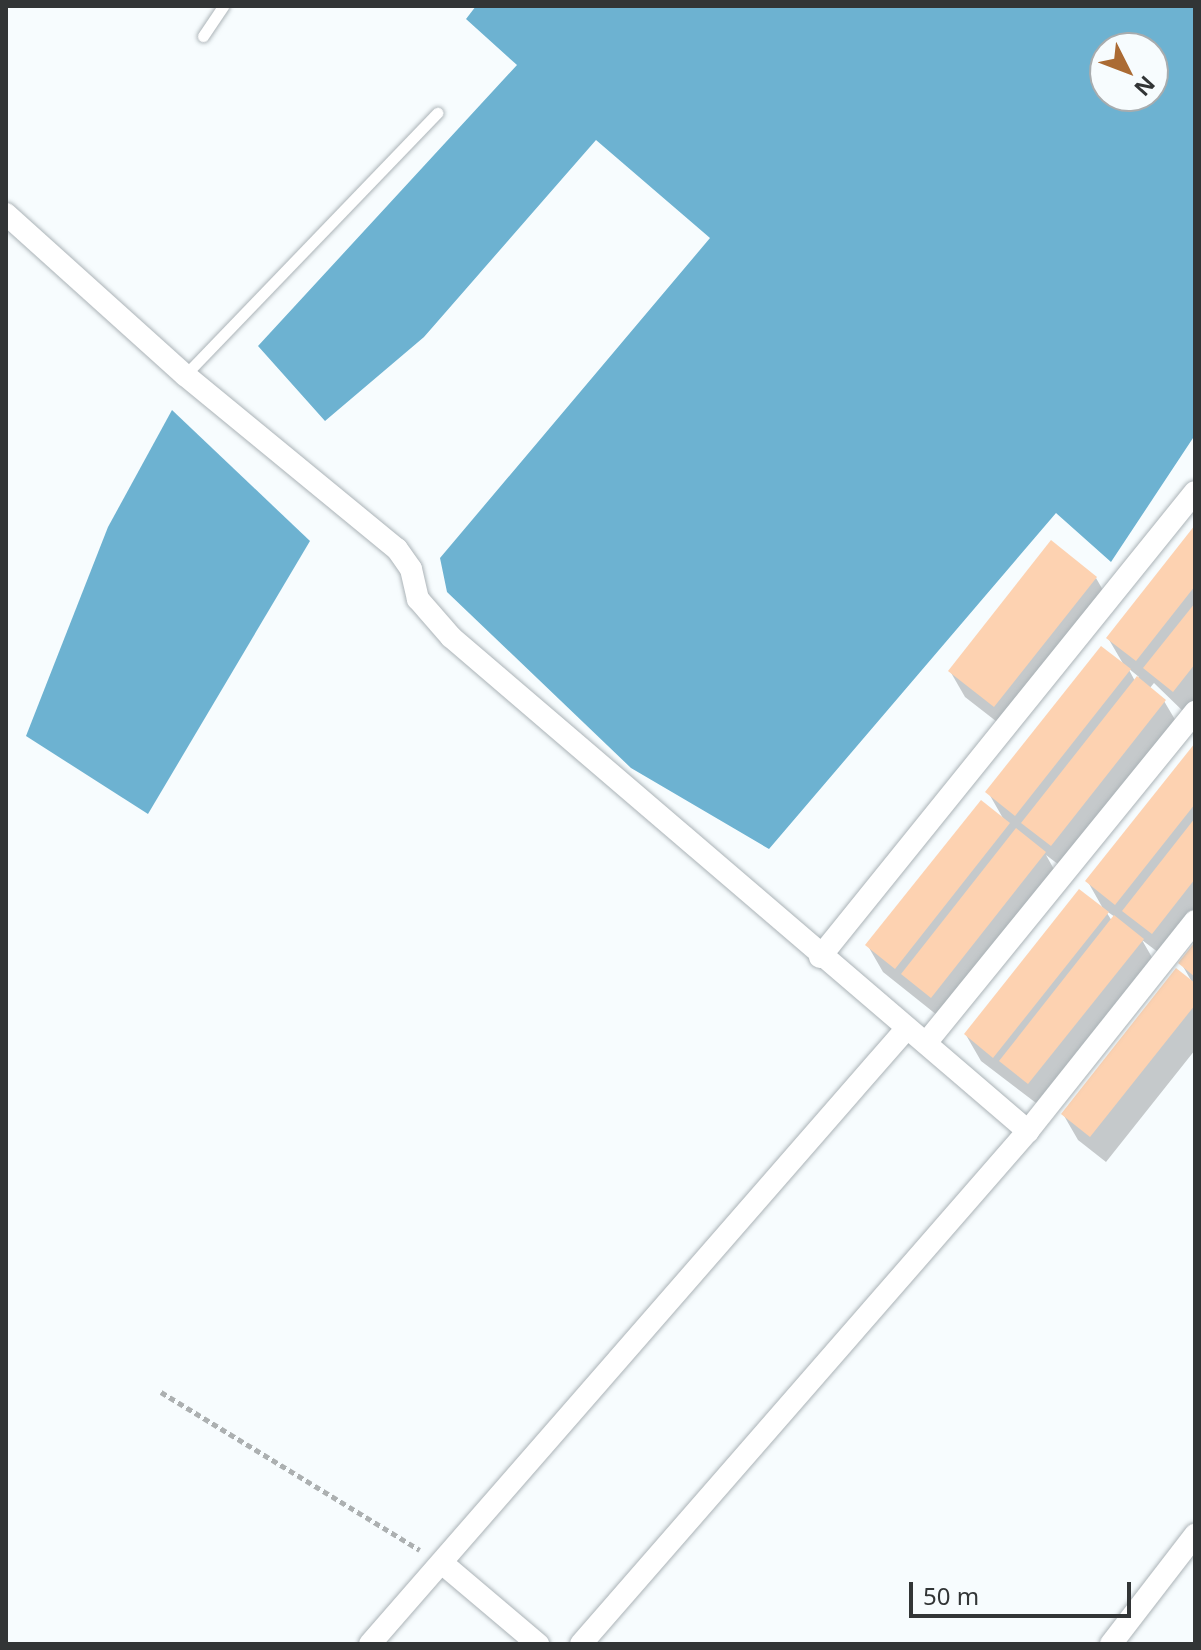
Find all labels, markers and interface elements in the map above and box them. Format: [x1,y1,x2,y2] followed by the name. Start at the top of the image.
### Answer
[1089,32,1169,112] north arrow
[1128,70,1162,103] text: N
[913,1566,1135,1616] scale bar
[923,1579,979,1612] text: 50 m

